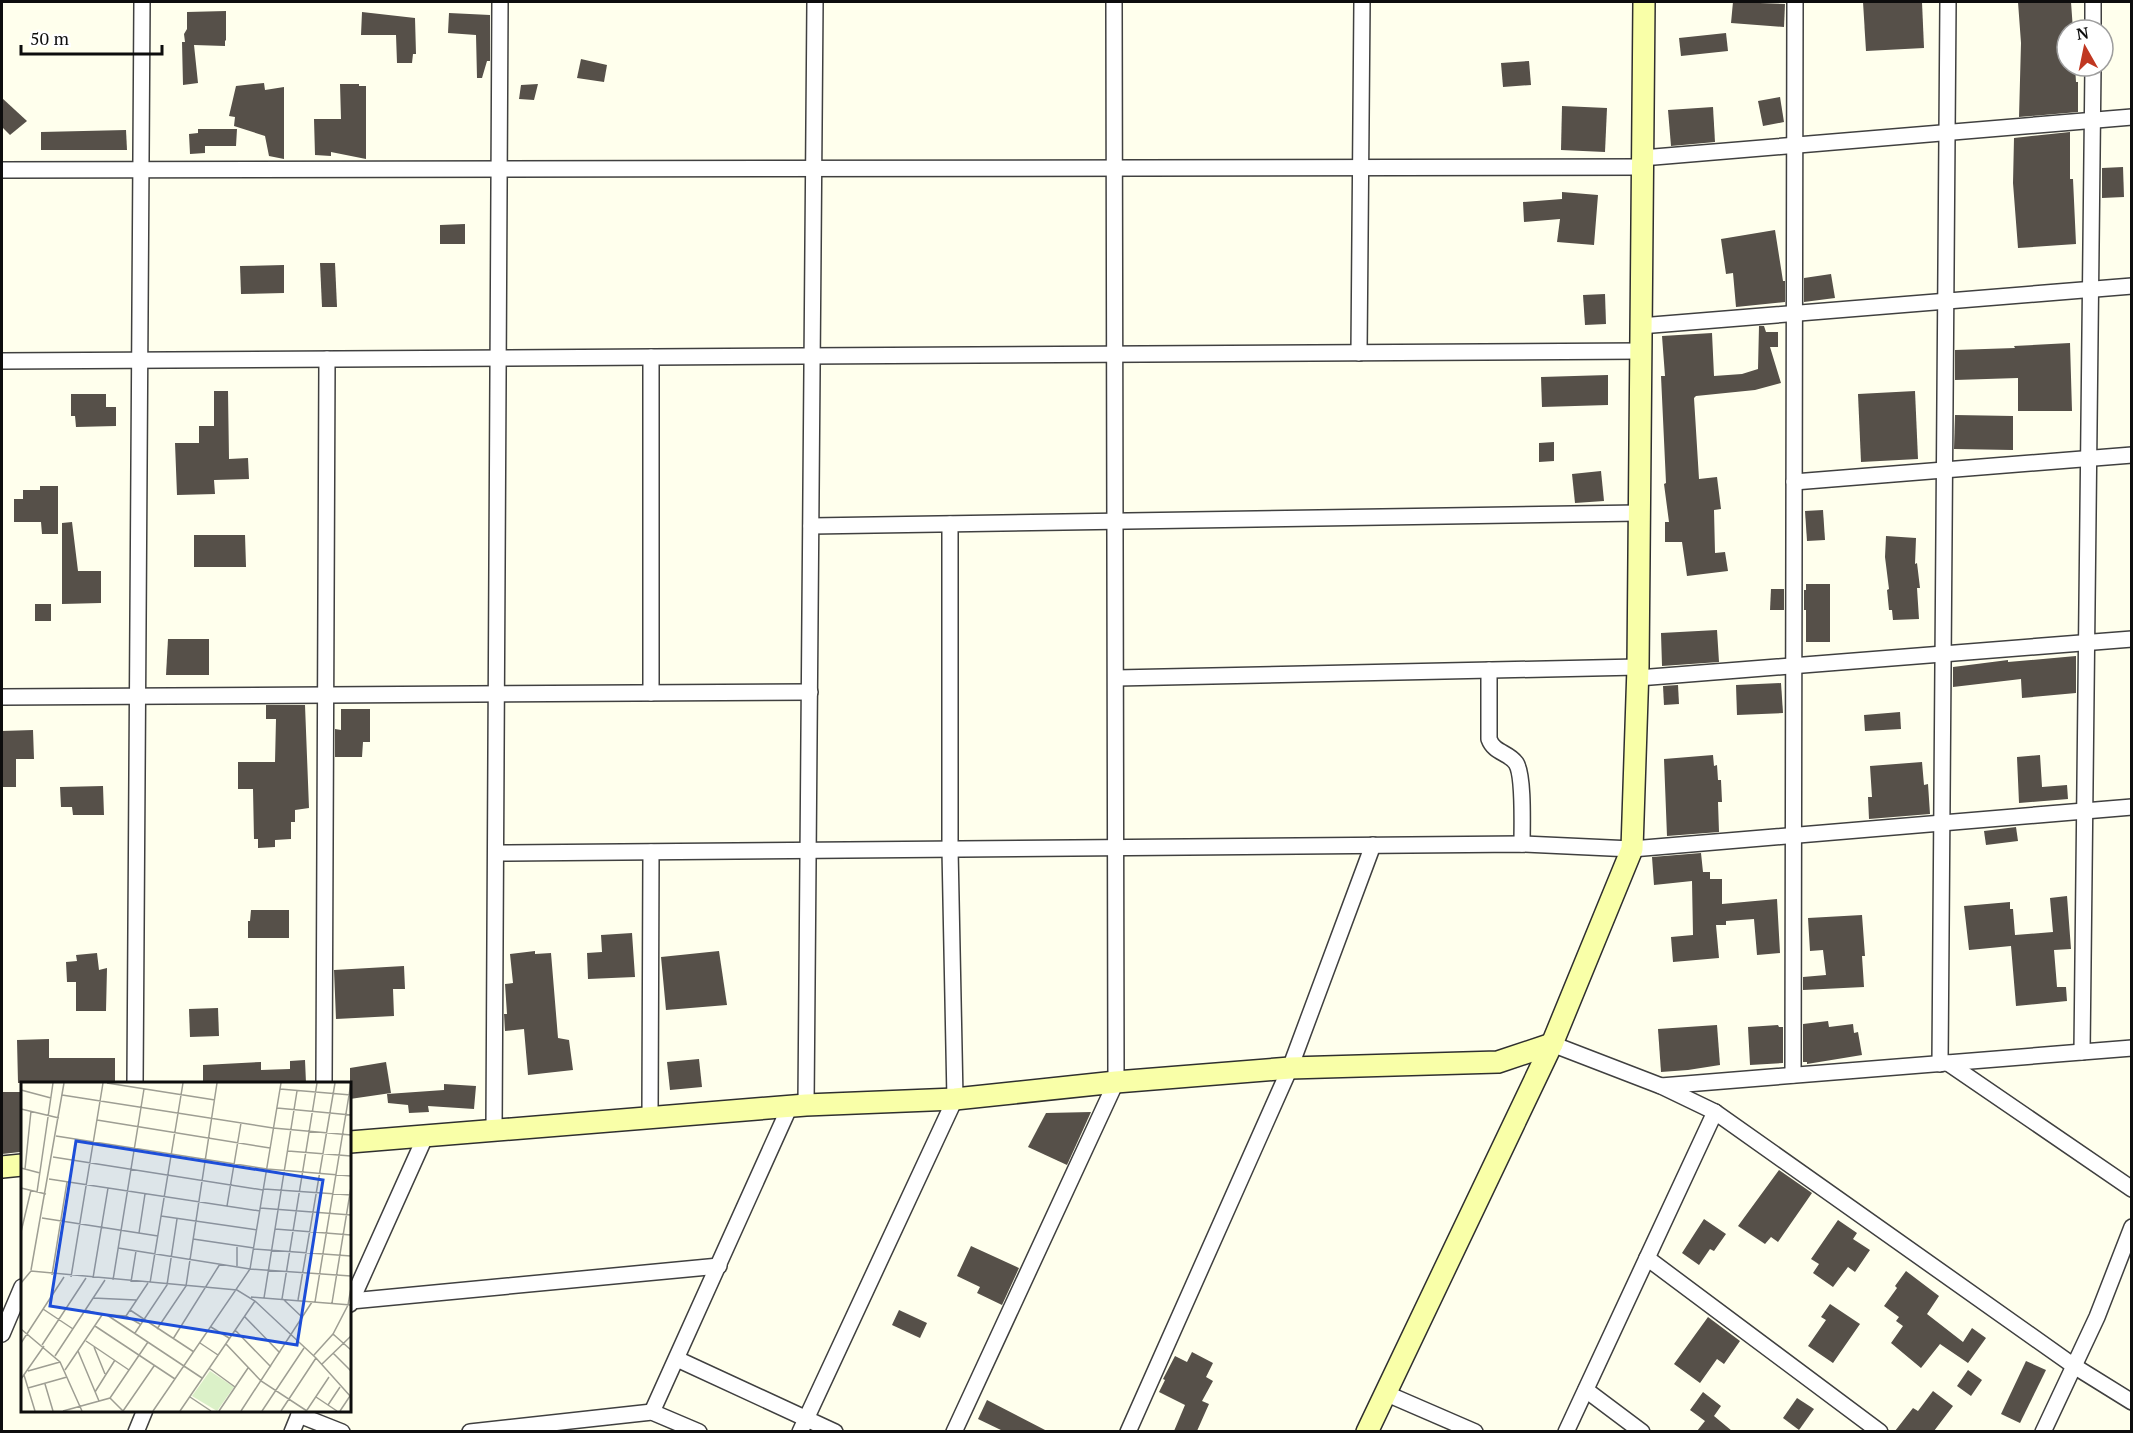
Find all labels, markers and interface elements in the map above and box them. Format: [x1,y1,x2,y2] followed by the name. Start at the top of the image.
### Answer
[21,18,162,56] scale bar
[2055,18,2115,78] north arrow
[2075,21,2090,45] text: N
[30,26,70,50] text: 50 m
[21,1082,351,1412] inset map

